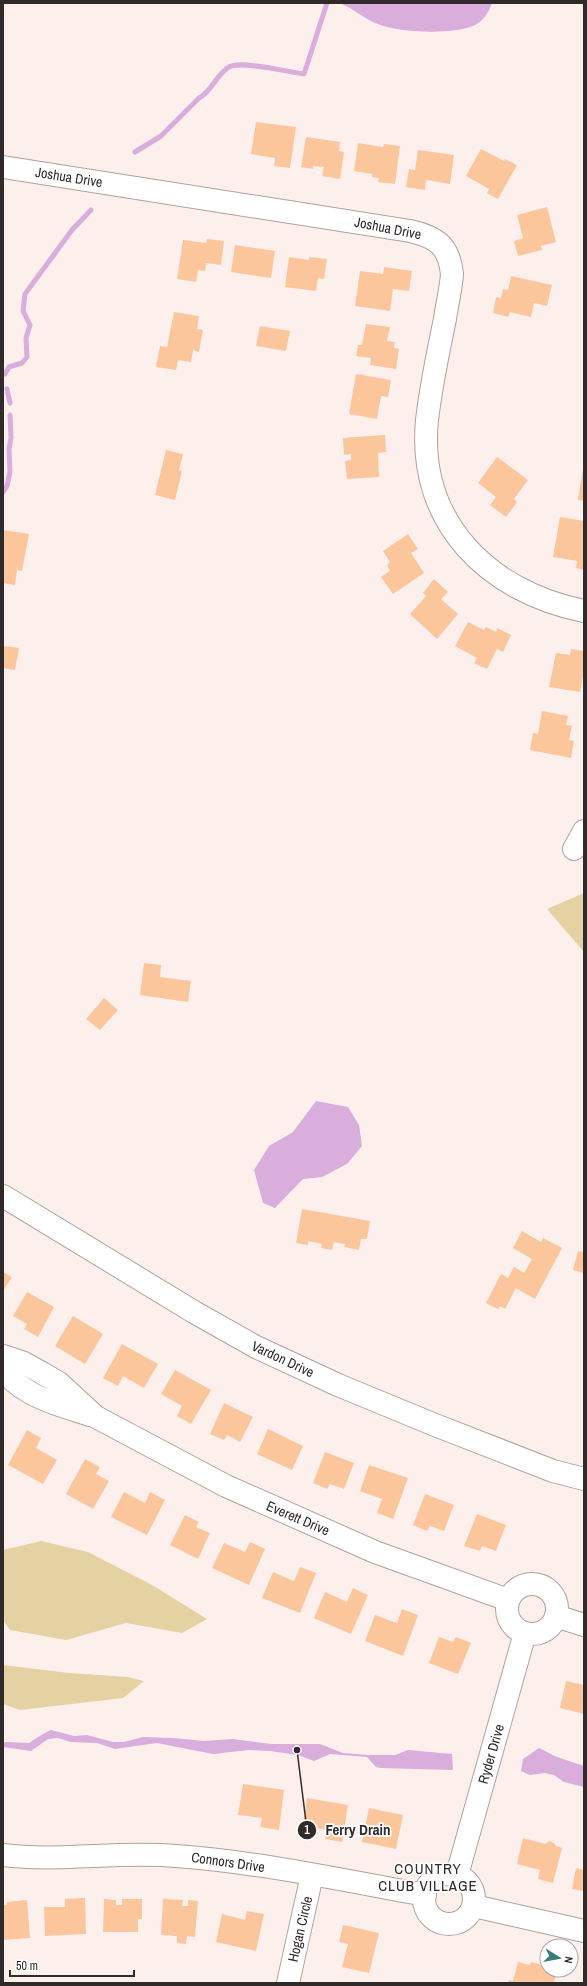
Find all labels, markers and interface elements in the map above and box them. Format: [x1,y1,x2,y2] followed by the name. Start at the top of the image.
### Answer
[34,163,104,191] street label: Joshua Drive
[353,213,423,243] street label: Joshua Drive
[249,1337,317,1381] street label: Vardon Drive
[264,1497,332,1539] street label: Everett Drive
[474,1722,508,1786] street label: Ryder Drive
[297,1816,398,1843] callout: Ferry Drain
[325,1819,391,1840] text: Ferry Drain
[304,1822,310,1838] text: 1
[190,1848,266,1876] street label: Connors Drive
[378,1858,478,1896] district label: COUNTRY CLUB VILLAGE
[284,1894,316,1964] street label: Hogan Circle
[539,1938,579,1978] north arrow
[10,1952,134,1978] scale bar
[561,1955,576,1964] text: N
[16,1958,38,1974] text: 50 m

